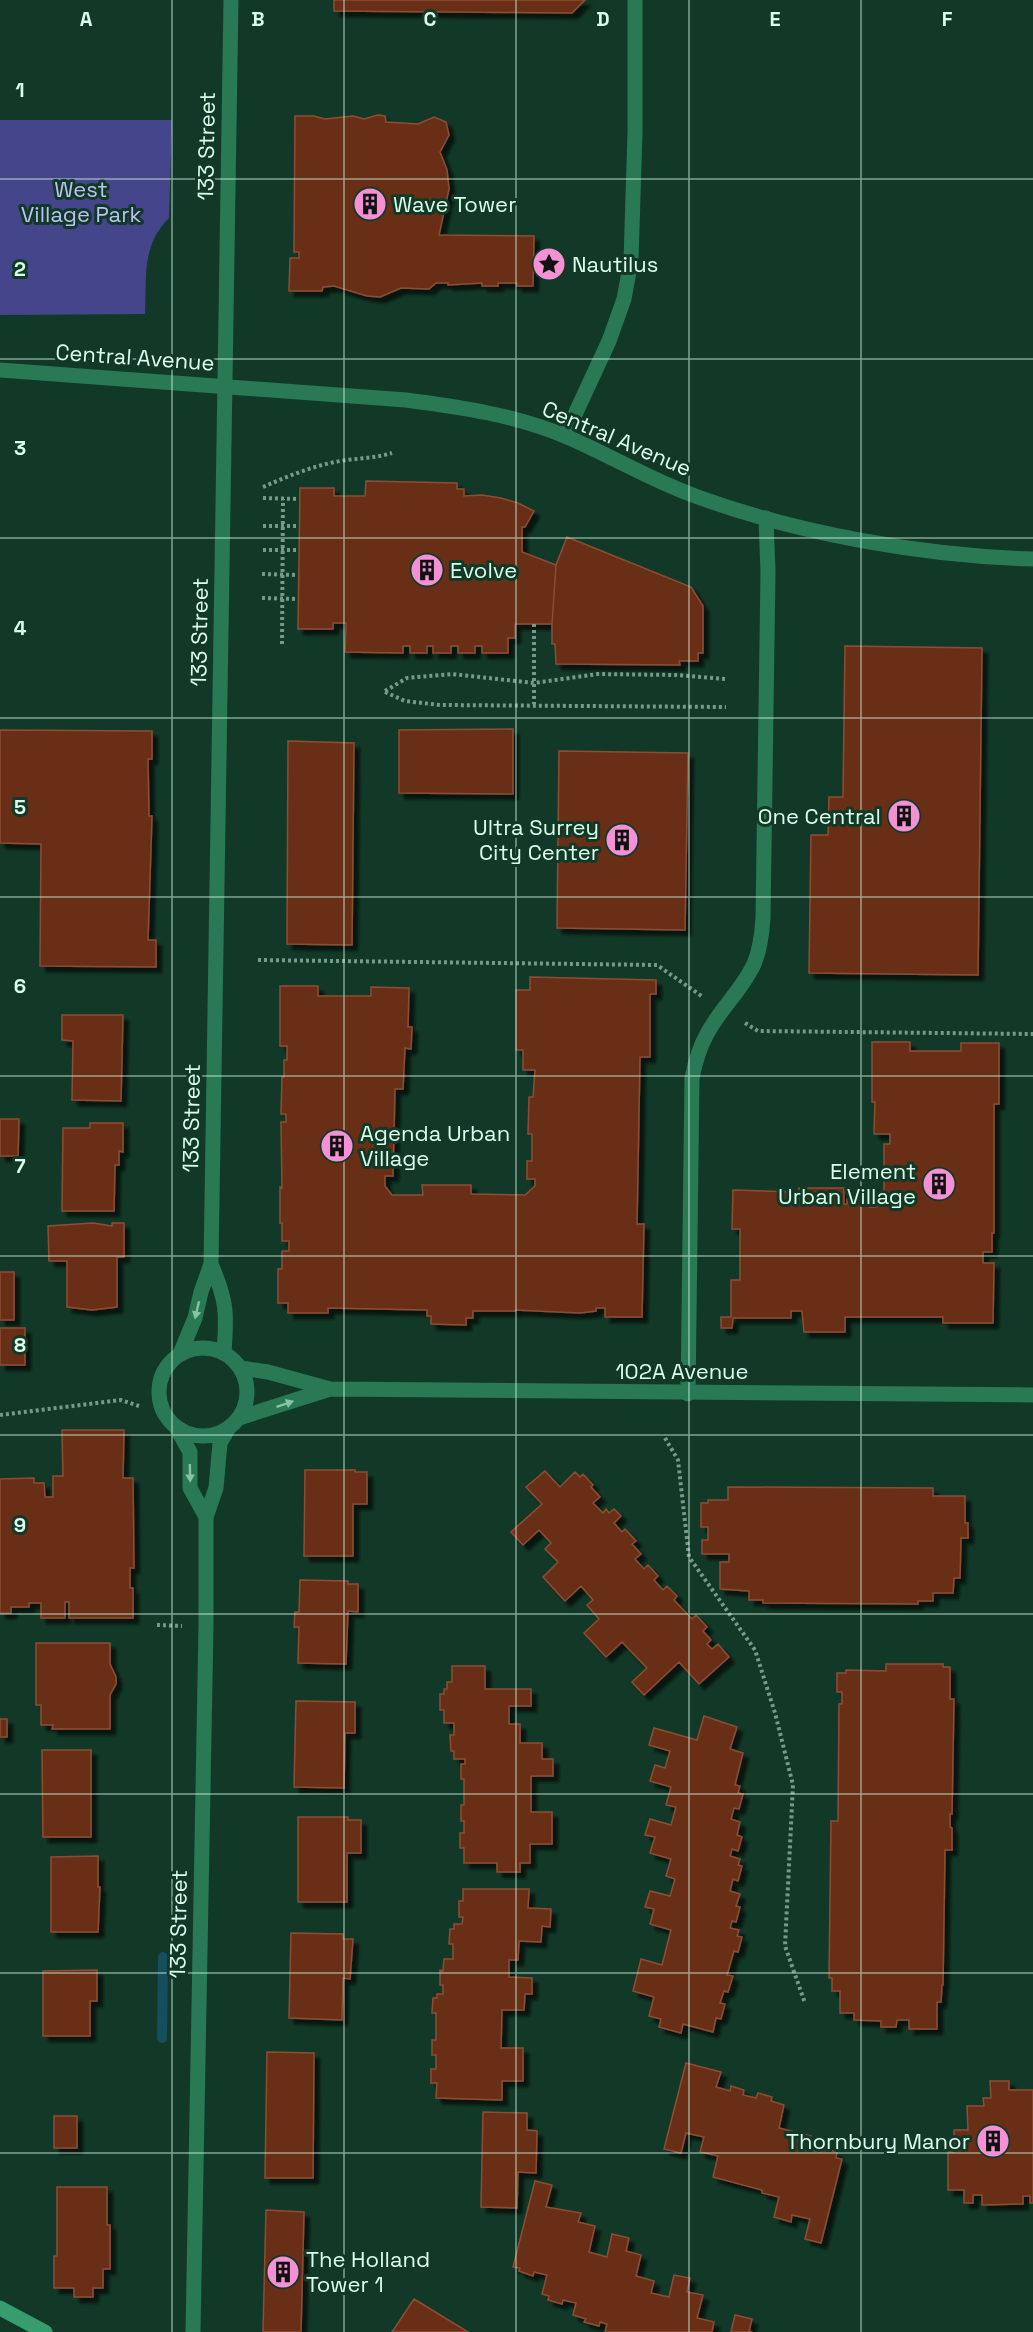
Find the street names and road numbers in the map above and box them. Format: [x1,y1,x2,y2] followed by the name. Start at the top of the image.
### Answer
[191,91,221,201] street label: 133 Street
[54,337,216,377] street label: Central Avenue
[538,394,696,482] street label: Central Avenue
[184,577,214,687] street label: 133 Street
[176,1063,206,1173] street label: 133 Street
[615,1357,749,1385] street label: 102A Avenue
[163,1869,193,1979] street label: 133 Street

